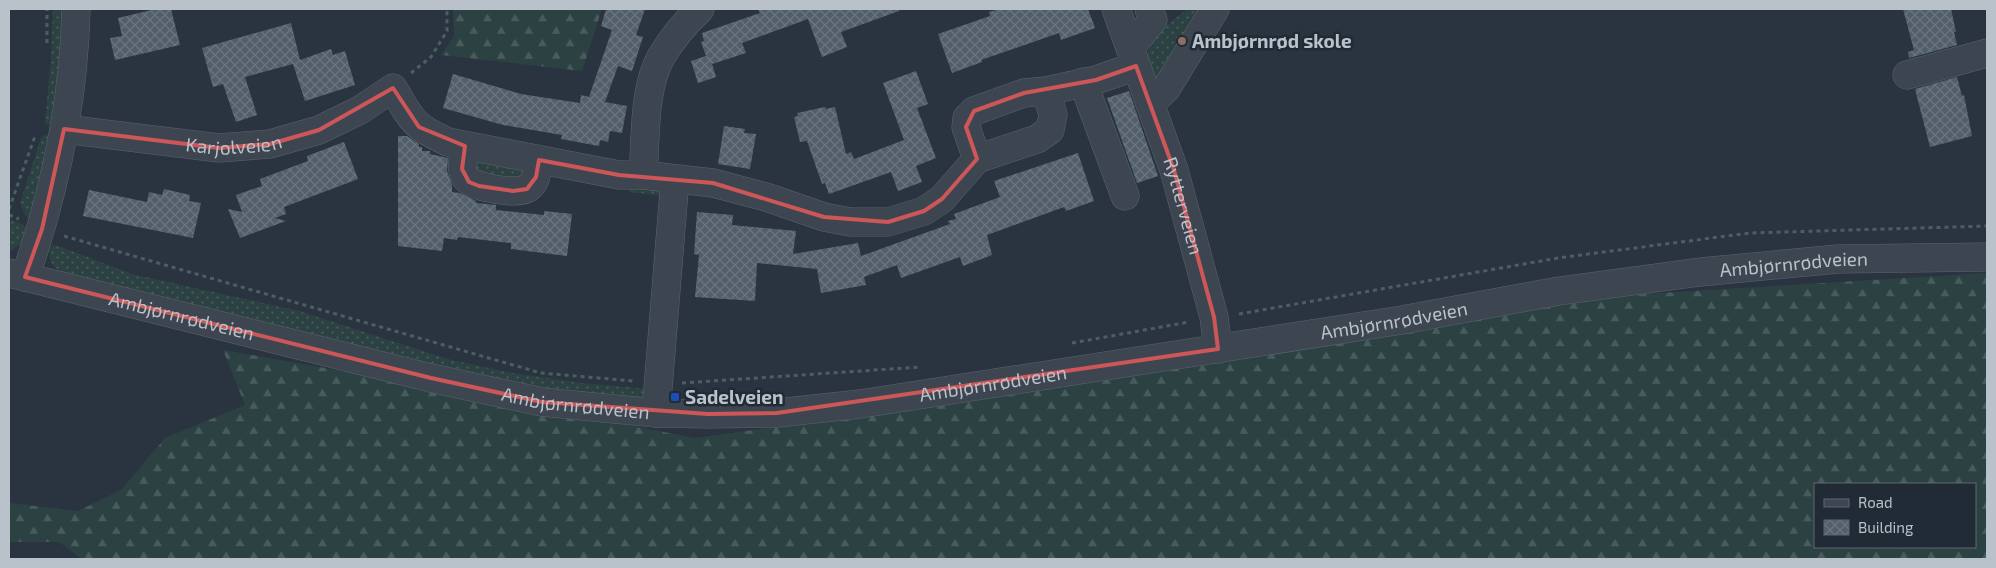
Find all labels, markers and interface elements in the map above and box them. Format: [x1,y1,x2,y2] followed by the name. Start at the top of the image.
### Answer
[1192,29,1352,52] place label: Ambjørnrød skole
[1176,35,1188,47] marker: Ambjørnrød skole
[185,129,284,159] street label: Karjolveien
[1159,153,1208,257] street label: Rytterveien
[1718,247,1868,281] street label: Ambjørnrødveien
[107,286,257,345] street label: Ambjørnrødveien
[1319,296,1469,343] street label: Ambjørnrødveien
[917,360,1068,406] street label: Ambjørnrødveien
[500,382,651,423] street label: Ambjørnrødveien
[685,385,783,408] place label: Sadelveien
[669,391,681,403] marker: Sadelveien
[1814,483,1976,548] legend
[1858,493,1893,511] text: Road
[1858,518,1914,536] text: Building

